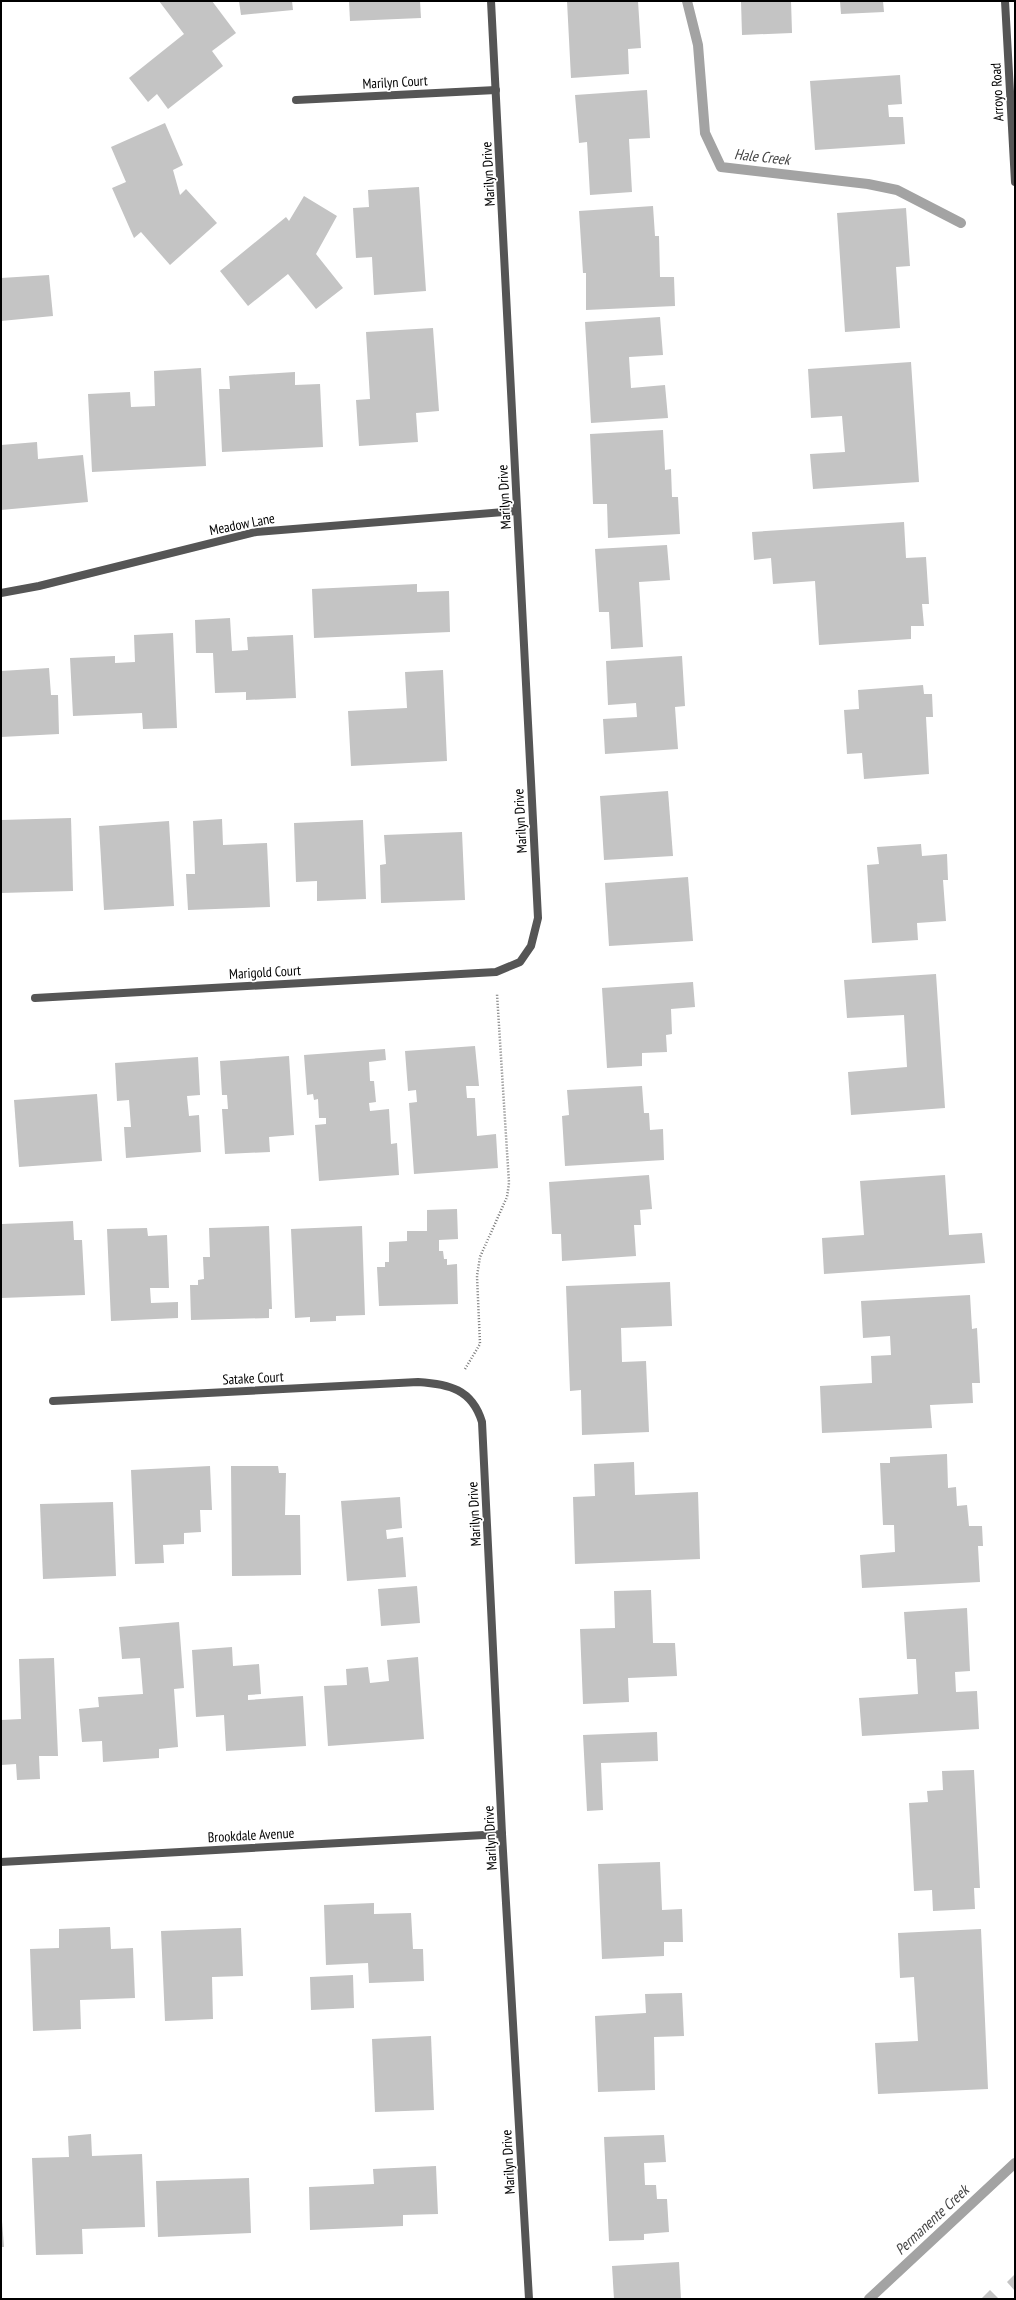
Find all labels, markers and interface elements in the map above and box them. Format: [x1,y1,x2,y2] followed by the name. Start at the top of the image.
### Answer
[986,62,1008,122] street label: Arroyo Road
[362,71,428,93] street label: Marilyn Court
[477,141,499,207] street label: Marilyn Drive
[733,144,793,169] water label: Hale Creek
[493,464,515,530] street label: Marilyn Drive
[208,509,277,539] street label: Meadow Lane
[509,788,531,854] street label: Marilyn Drive
[229,961,302,983] street label: Marigold Court
[222,1367,284,1389] street label: Satake Court
[463,1481,485,1547] street label: Marilyn Drive
[479,1805,501,1871] street label: Marilyn Drive
[207,1824,295,1846] street label: Brookdale Avenue
[497,2129,519,2195] street label: Marilyn Drive
[891,2179,974,2259] water label: Permanente Creek

